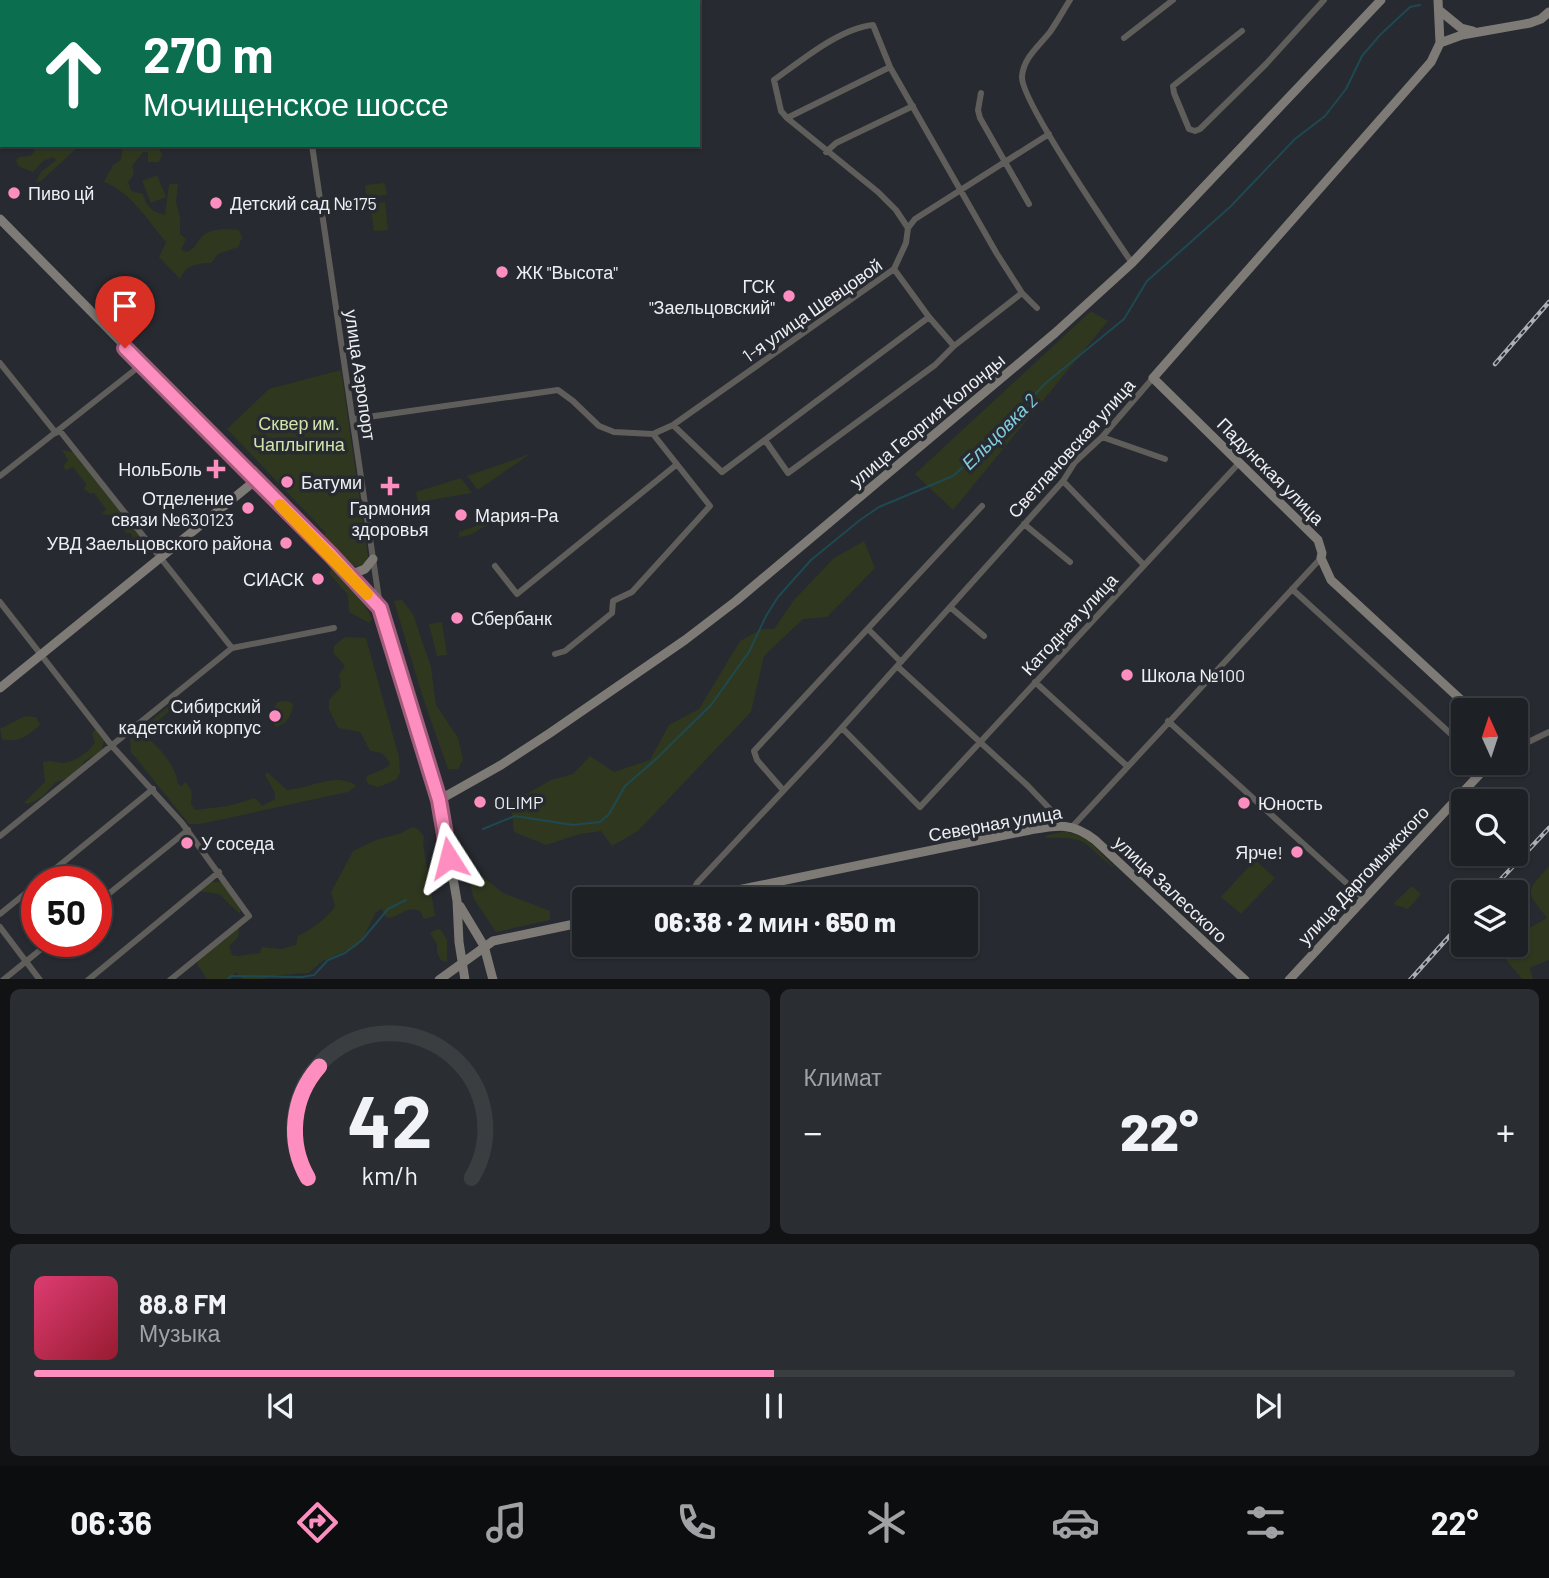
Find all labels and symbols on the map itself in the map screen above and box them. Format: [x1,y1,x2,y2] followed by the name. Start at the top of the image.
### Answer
[28,182,94,204] place label: Пиво цй
[6,185,22,201] marker: Пиво цй
[230,192,377,214] place label: Детский сад №175
[208,195,224,211] marker: Детский сад №175
[738,254,886,366] street label: 1-я улица Шевцовой
[516,261,618,283] place label: ЖК "Высота"
[494,264,510,280] marker: ЖК "Высота"
[649,275,776,318] place label: ГСК "Заельцовский"
[95,276,155,348] pin
[781,288,797,304] marker: ГСК "Заельцовский"
[341,308,381,442] street label: улица Аэропорт
[845,349,1009,491] street label: улица Георгия Колонды
[1003,373,1140,522] street label: Светлановская улица
[956,388,1042,474] water label: Ельцовка 2
[253,412,346,455] park label: Сквер им. Чаплыгина
[1213,413,1330,530] street label: Падунская улица
[118,458,202,480] place label: НольБоль
[208,461,224,477] marker: НольБоль
[301,471,362,493] place label: Батуми
[279,474,295,490] marker: Батуми
[382,478,398,494] marker: Гармония здоровья
[111,487,234,530] place label: Отделение связи №630123
[350,497,430,540] place label: Гармония здоровья
[240,500,256,516] marker: Отделение связи №630123
[475,504,560,526] place label: Мария-Ра
[453,507,469,523] marker: Мария-Ра
[47,532,273,554] place label: УВД Заельцовского района
[278,535,294,551] marker: УВД Заельцовского района
[243,568,305,590] place label: СИАСК
[1016,568,1122,679] street label: Катодная улица
[310,571,326,587] marker: СИАСК
[471,607,552,629] place label: Сбербанк
[449,610,465,626] marker: Сбербанк
[1141,664,1245,686] place label: Школа №100
[1119,667,1135,683] marker: Школа №100
[119,695,261,738] place label: Сибирский кадетский корпус
[1451,698,1528,775] north arrow
[267,708,283,724] marker: Сибирский кадетский корпус
[494,791,544,813] place label: OLIMP
[1258,792,1323,814] place label: Юность
[472,794,488,810] marker: OLIMP
[1236,795,1252,811] marker: Юность
[927,800,1064,846] street label: Северная улица
[1293,801,1433,949] street label: улица Даргомыжского
[412,821,486,895] position arrow
[1110,831,1232,947] street label: улица Залесского
[201,832,275,854] place label: У соседа
[179,835,195,851] marker: У соседа
[1235,841,1283,863] place label: Ярче!
[1289,844,1305,860] marker: Ярче!
[21,866,112,957] speed limit sign: 50

